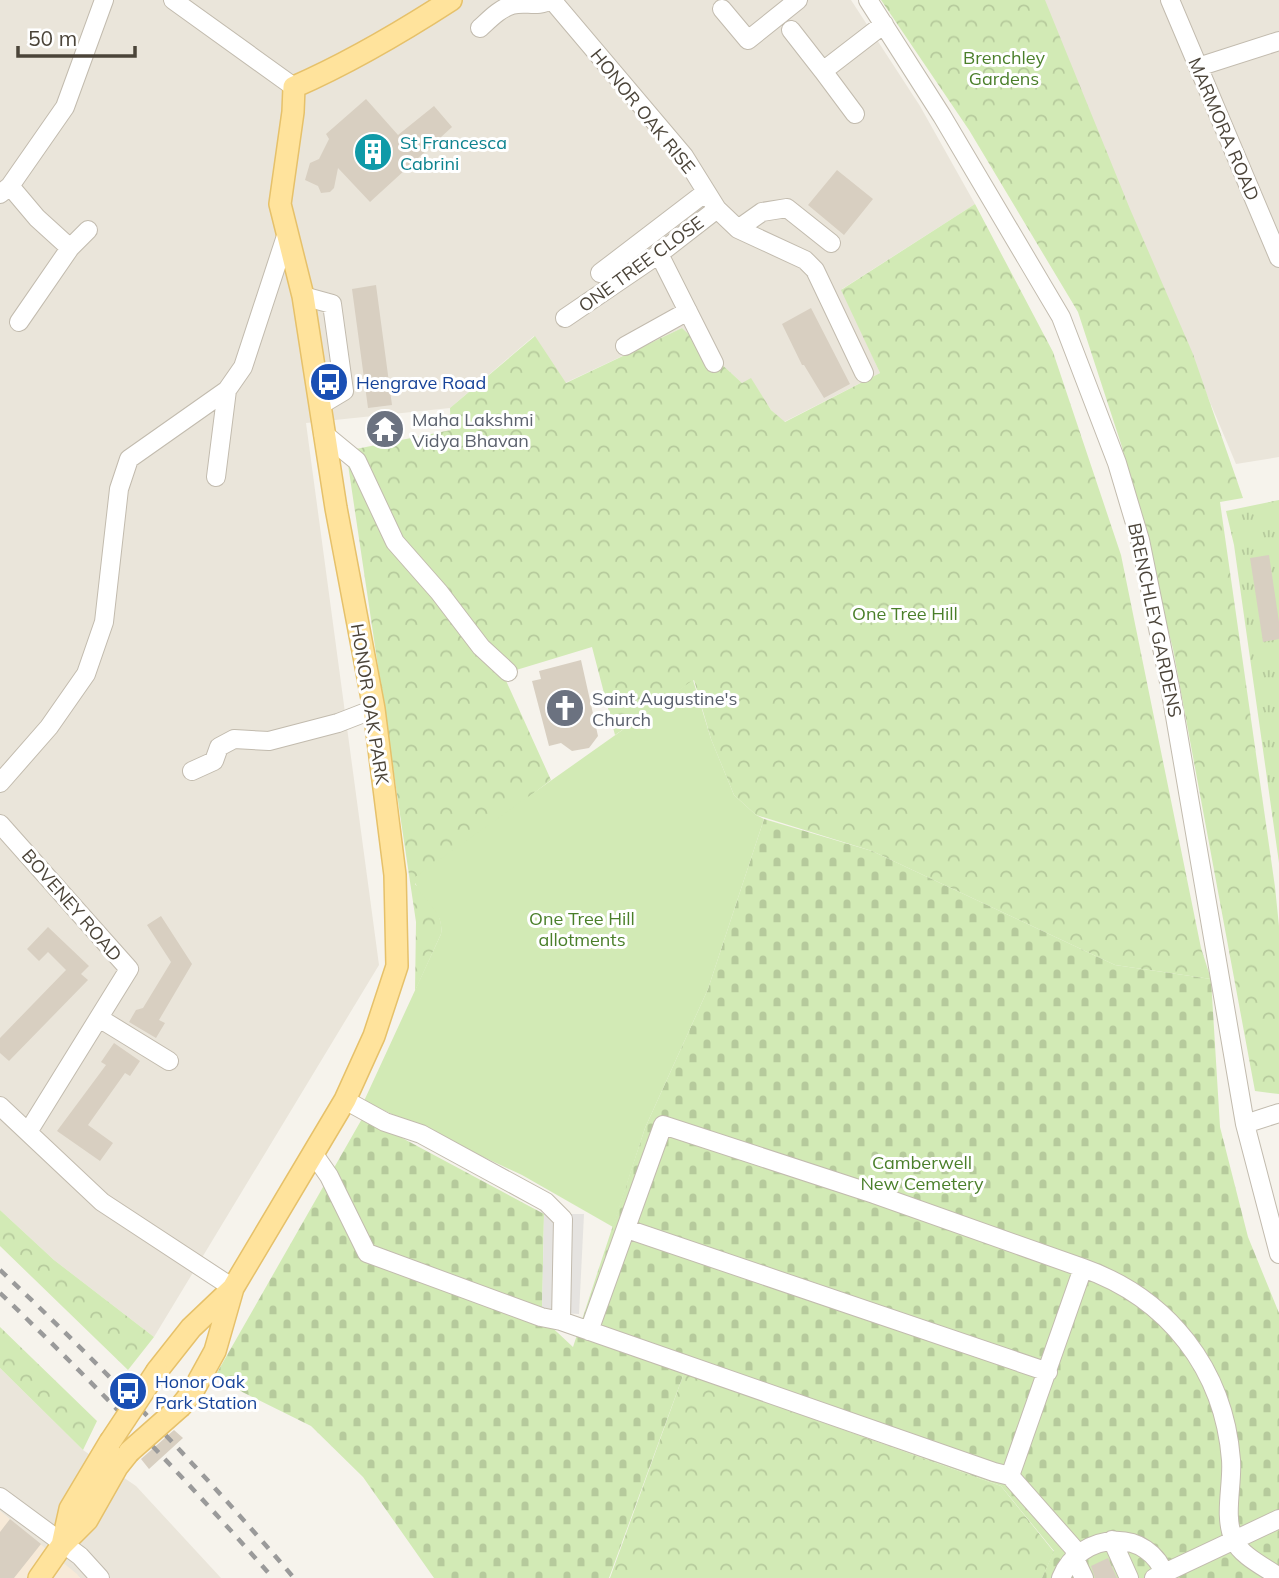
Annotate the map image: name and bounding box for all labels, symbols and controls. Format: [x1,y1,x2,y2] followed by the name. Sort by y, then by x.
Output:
[18,14,135,58] scale bar
[28,25,77,51] text: 50 m
[586,44,700,178] street label: HONOR OAK RISE
[963,46,1045,90] park label: Brenchley Gardens
[1183,54,1265,204] street label: MARMORA ROAD
[352,131,394,173] building icon: St Francesca Cabrini
[400,131,507,175] place label: St Francesca Cabrini
[574,211,708,317] street label: ONE TREE CLOSE
[308,361,350,403] bus stop icon: Hengrave Road
[356,371,486,394] place label: Hengrave Road
[364,408,406,450] temple icon: Maha Lakshmi Vidya Bhavan
[412,408,534,452] place label: Maha Lakshmi Vidya Bhavan
[1123,521,1187,719] street label: BRENCHLEY GARDENS
[852,602,958,625] park label: One Tree Hill
[346,622,394,787] street label: HONOR OAK PARK
[544,687,586,729] church icon: Saint Augustine's Church
[592,687,737,731] place label: Saint Augustine's Church
[17,844,127,966] street label: BOVENEY ROAD
[529,907,635,951] park label: One Tree Hill allotments
[860,1151,984,1195] park label: Camberwell New Cemetery
[107,1370,149,1412] bus stop icon: Honor Oak Park Station
[155,1370,257,1414] place label: Honor Oak Park Station

